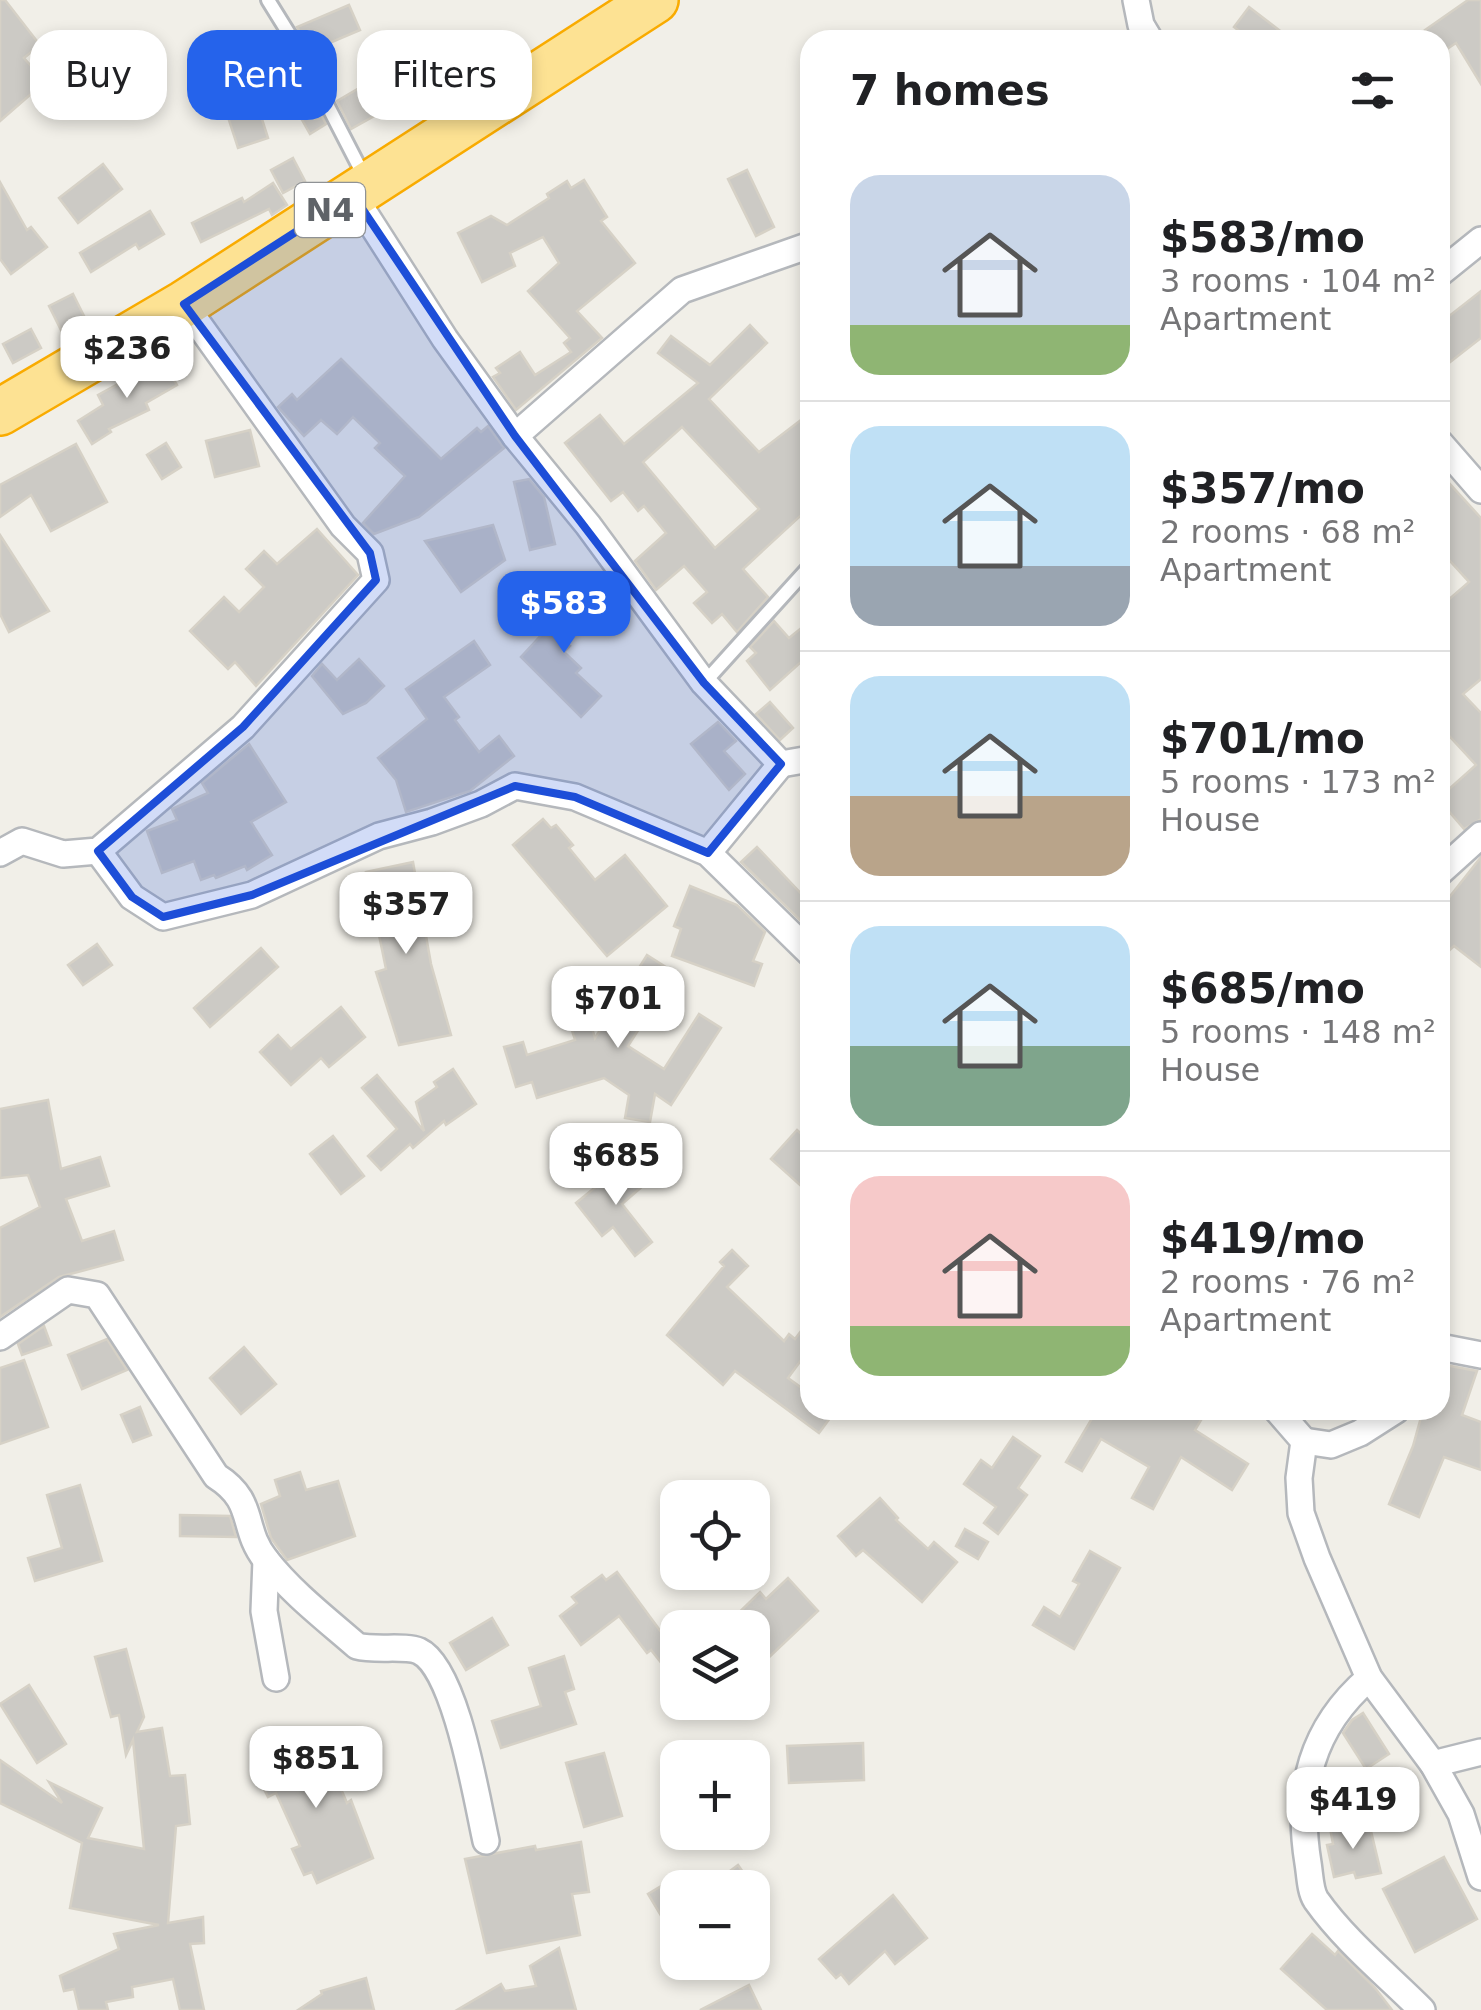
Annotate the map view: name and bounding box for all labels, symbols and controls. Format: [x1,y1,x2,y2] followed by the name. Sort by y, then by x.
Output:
[30,30,167,120] chip: Buy
[187,30,337,120] chip: Rent
[357,30,532,120] chip: Filters
[1345,63,1400,118] icon: filters
[850,66,1050,115] text: 7 homes
[295,183,365,237] road number: N4
[1160,213,1365,262] text: $583/mo
[930,215,1050,335] icon: home
[1160,262,1436,300] text: 3 rooms · 104 m²
[1160,300,1331,338] text: Apartment
[68,316,186,401] pin: $236
[82,329,172,367] text: $236
[1160,464,1365,513] text: $357/mo
[930,466,1050,586] icon: home
[1160,513,1415,551] text: 2 rooms · 68 m²
[1160,551,1331,589] text: Apartment
[505,571,623,656] pin: $583
[519,584,609,622] text: $583
[1160,714,1365,763] text: $701/mo
[930,716,1050,836] icon: home
[1160,763,1436,801] text: 5 rooms · 173 m²
[1160,801,1260,839] text: House
[347,872,465,957] pin: $357
[361,885,451,923] text: $357
[1160,964,1365,1013] text: $685/mo
[559,966,677,1051] pin: $701
[930,966,1050,1086] icon: home
[573,979,663,1017] text: $701
[1160,1013,1436,1051] text: 5 rooms · 148 m²
[1160,1051,1260,1089] text: House
[557,1123,675,1208] pin: $685
[571,1136,661,1174] text: $685
[1160,1214,1365,1263] text: $419/mo
[930,1216,1050,1336] icon: home
[1160,1263,1415,1301] text: 2 rooms · 76 m²
[1160,1301,1331,1339] text: Apartment
[660,1480,770,1980] map controls
[660,1480,770,1590] button: locate
[660,1610,770,1720] button: layers
[257,1726,375,1811] pin: $851
[271,1739,361,1777] text: $851
[660,1740,770,1850] button: +
[1294,1767,1412,1852] pin: $419
[1308,1780,1398,1818] text: $419
[660,1870,770,1980] button: −

